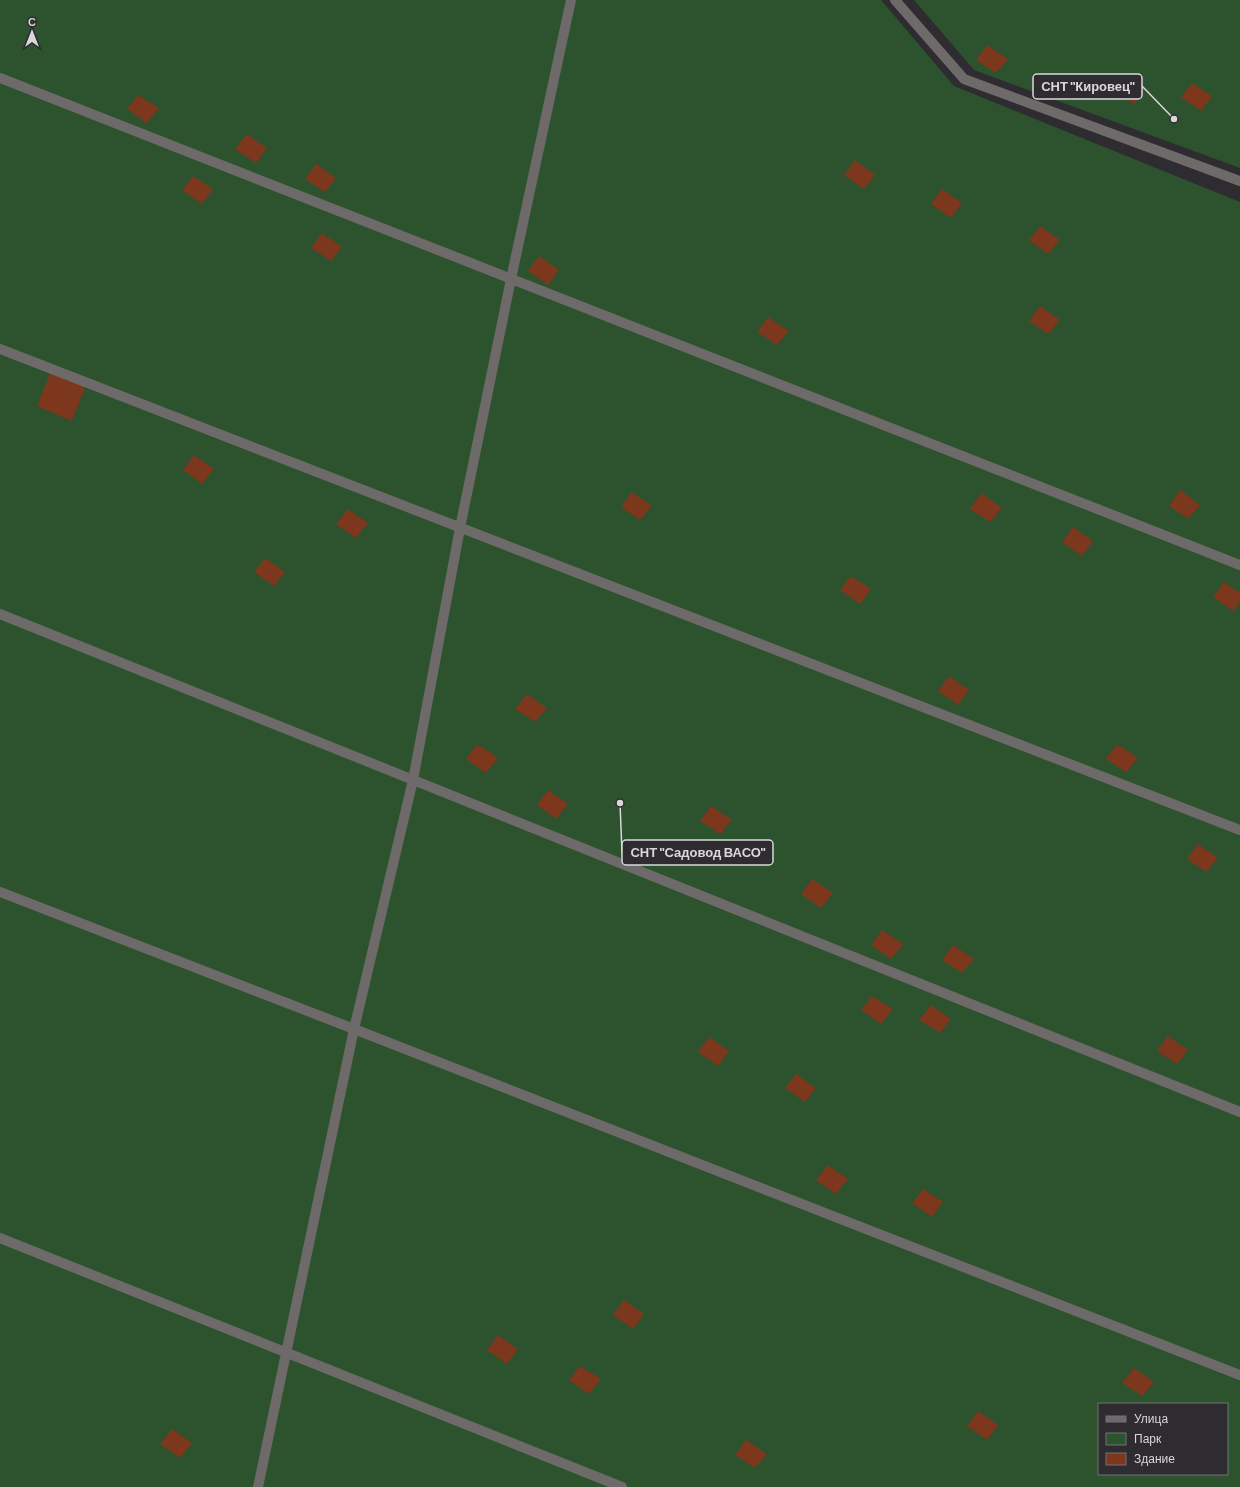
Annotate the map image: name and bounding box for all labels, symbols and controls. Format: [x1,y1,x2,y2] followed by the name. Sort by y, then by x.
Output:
[12,12,52,52] north arrow
[28,15,36,28] text: С
[1033,74,1142,99] callout: СНТ "Кировец"
[1041,78,1135,94] text: СНТ "Кировец"
[622,840,773,865] callout: СНТ "Садовод ВАСО"
[630,844,766,860] text: СНТ "Садовод ВАСО"
[1098,1403,1228,1475] legend
[1134,1411,1168,1426] text: Улица
[1134,1431,1162,1446] text: Парк
[1134,1451,1175,1466] text: Здание

